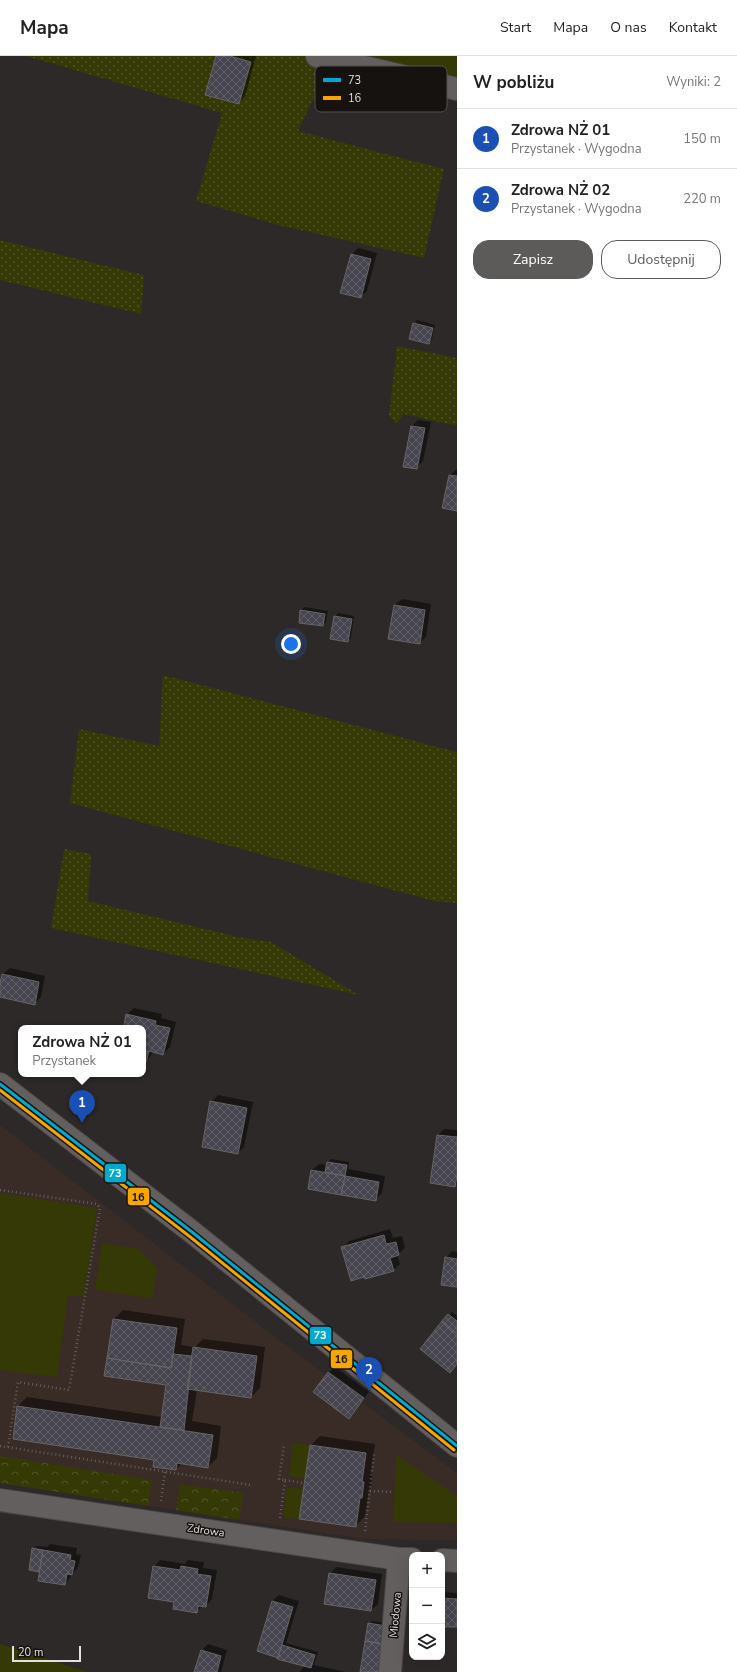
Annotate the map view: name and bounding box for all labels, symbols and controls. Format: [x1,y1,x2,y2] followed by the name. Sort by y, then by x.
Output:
[20,15,69,41] text: Mapa
[500,18,531,37] text: Start
[553,18,588,37] text: Mapa
[610,18,647,37] text: O nas
[669,18,717,37] text: Kontakt
[315,66,447,112] legend
[473,71,554,94] text: W pobliżu
[348,73,361,88] text: 73
[666,73,721,91] text: Wyniki: 2
[348,91,362,106] text: 16
[511,120,610,140] text: Zdrowa NŻ 01
[482,130,490,148] text: 1
[683,130,721,148] text: 150 m
[511,140,642,158] text: Przystanek · Wygodna
[511,180,610,200] text: Zdrowa NŻ 02
[482,190,490,208] text: 2
[683,190,721,208] text: 220 m
[511,200,642,218] text: Przystanek · Wygodna
[473,240,593,279] button: Zapisz
[601,240,721,279] button: Udostępnij
[281,634,301,654] your location
[18,1025,146,1077] popup
[32,1032,132,1052] text: Zdrowa NŻ 01
[32,1052,96,1070] text: Przystanek
[69,1090,95,1123] pin: 1
[104,1163,127,1183] line badge: 73
[108,1166,122,1181] text: 73
[127,1187,150,1206] line badge: 16
[131,1190,145,1205] text: 16
[309,1326,332,1345] line badge: 73
[313,1328,327,1343] text: 73
[330,1349,353,1369] line badge: 16
[334,1352,348,1367] text: 16
[356,1357,382,1390] pin: 2
[186,1520,226,1541] street label: Zdrowa
[409,1552,445,1660] map controls
[409,1552,445,1588] button: +
[409,1588,445,1624] button: −
[386,1592,405,1638] street label: Miodowa
[409,1624,445,1660] button: layers
[12,1644,81,1663] scale bar
[18,1645,43,1660] text: 20 m

